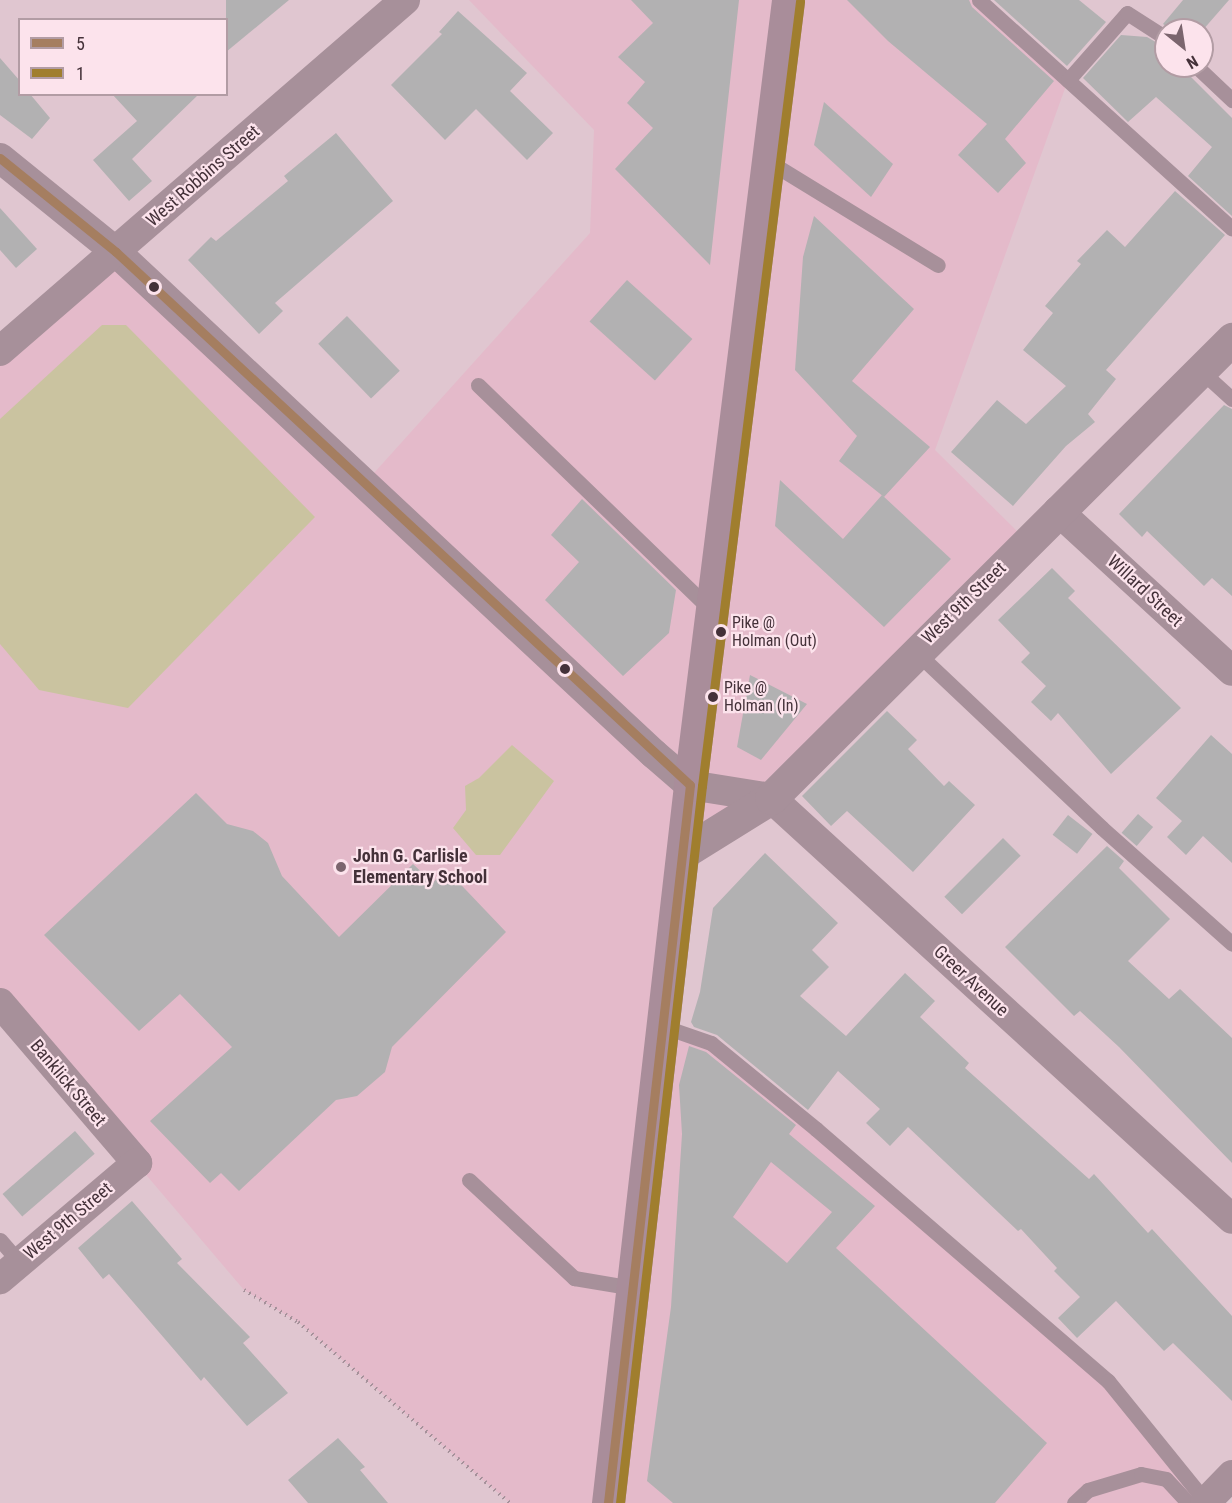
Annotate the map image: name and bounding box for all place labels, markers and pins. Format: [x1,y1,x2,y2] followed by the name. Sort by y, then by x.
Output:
[148,281,160,293] unlabelled marker
[732,613,817,651] place label: Pike @ Holman (Out)
[715,626,727,638] marker: Pike @ Holman (Out)
[559,663,571,675] unlabelled marker
[724,678,799,716] place label: Pike @ Holman (In)
[707,691,719,703] marker: Pike @ Holman (In)
[353,846,487,888] place label: John G. Carlisle Elementary School
[334,860,348,874] marker: John G. Carlisle Elementary School

